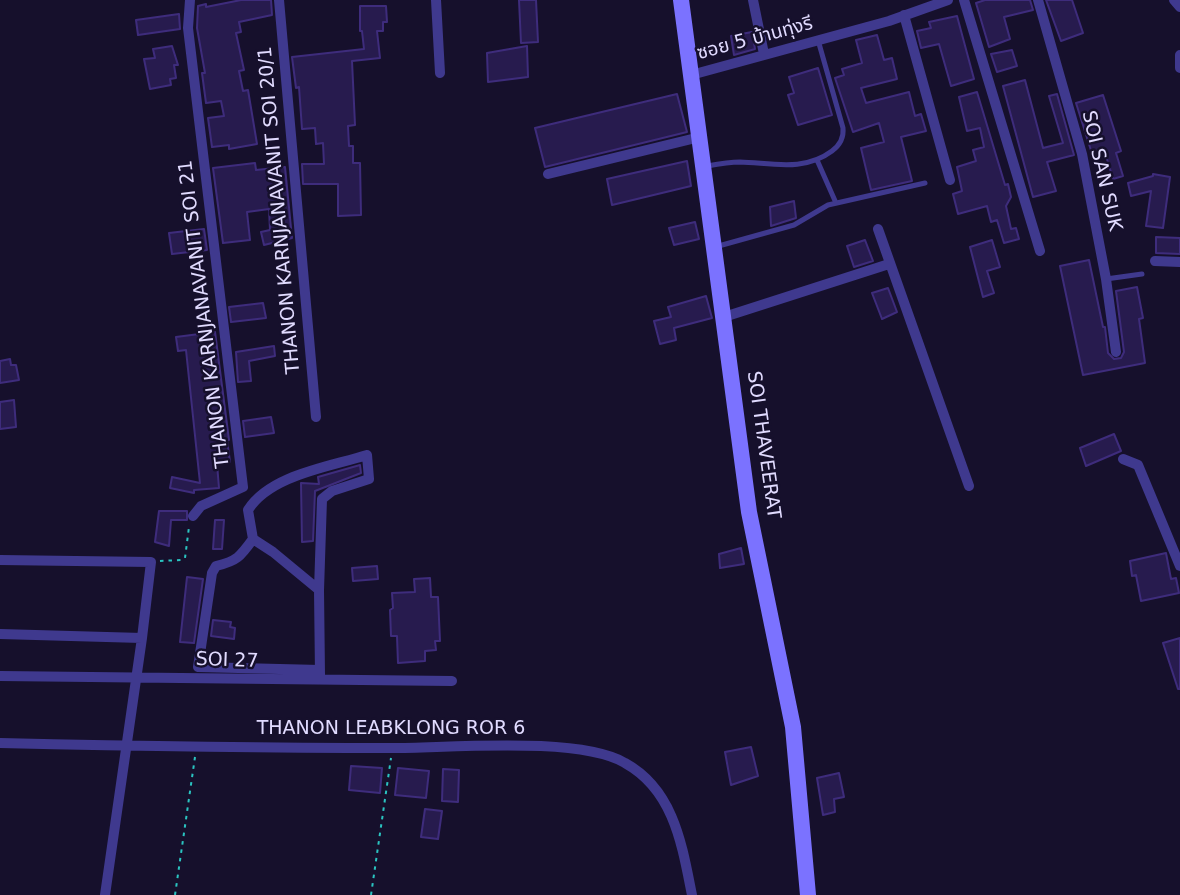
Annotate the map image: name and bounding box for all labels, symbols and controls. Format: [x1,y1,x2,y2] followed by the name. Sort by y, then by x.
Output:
[695,13,815,65] street label: ซอย 5 บ้านทุ่งรี
[254,45,306,375] street label: THANON KARNJANAVANIT SOI 20/1
[1076,109,1126,233] street label: SOI SAN SUK
[175,159,235,469] street label: THANON KARNJANAVANIT SOI 21
[741,370,785,520] street label: SOI THAVEERAT
[195,649,259,673] street label: SOI 27
[257,718,525,740] street label: THANON LEABKLONG ROR 6

